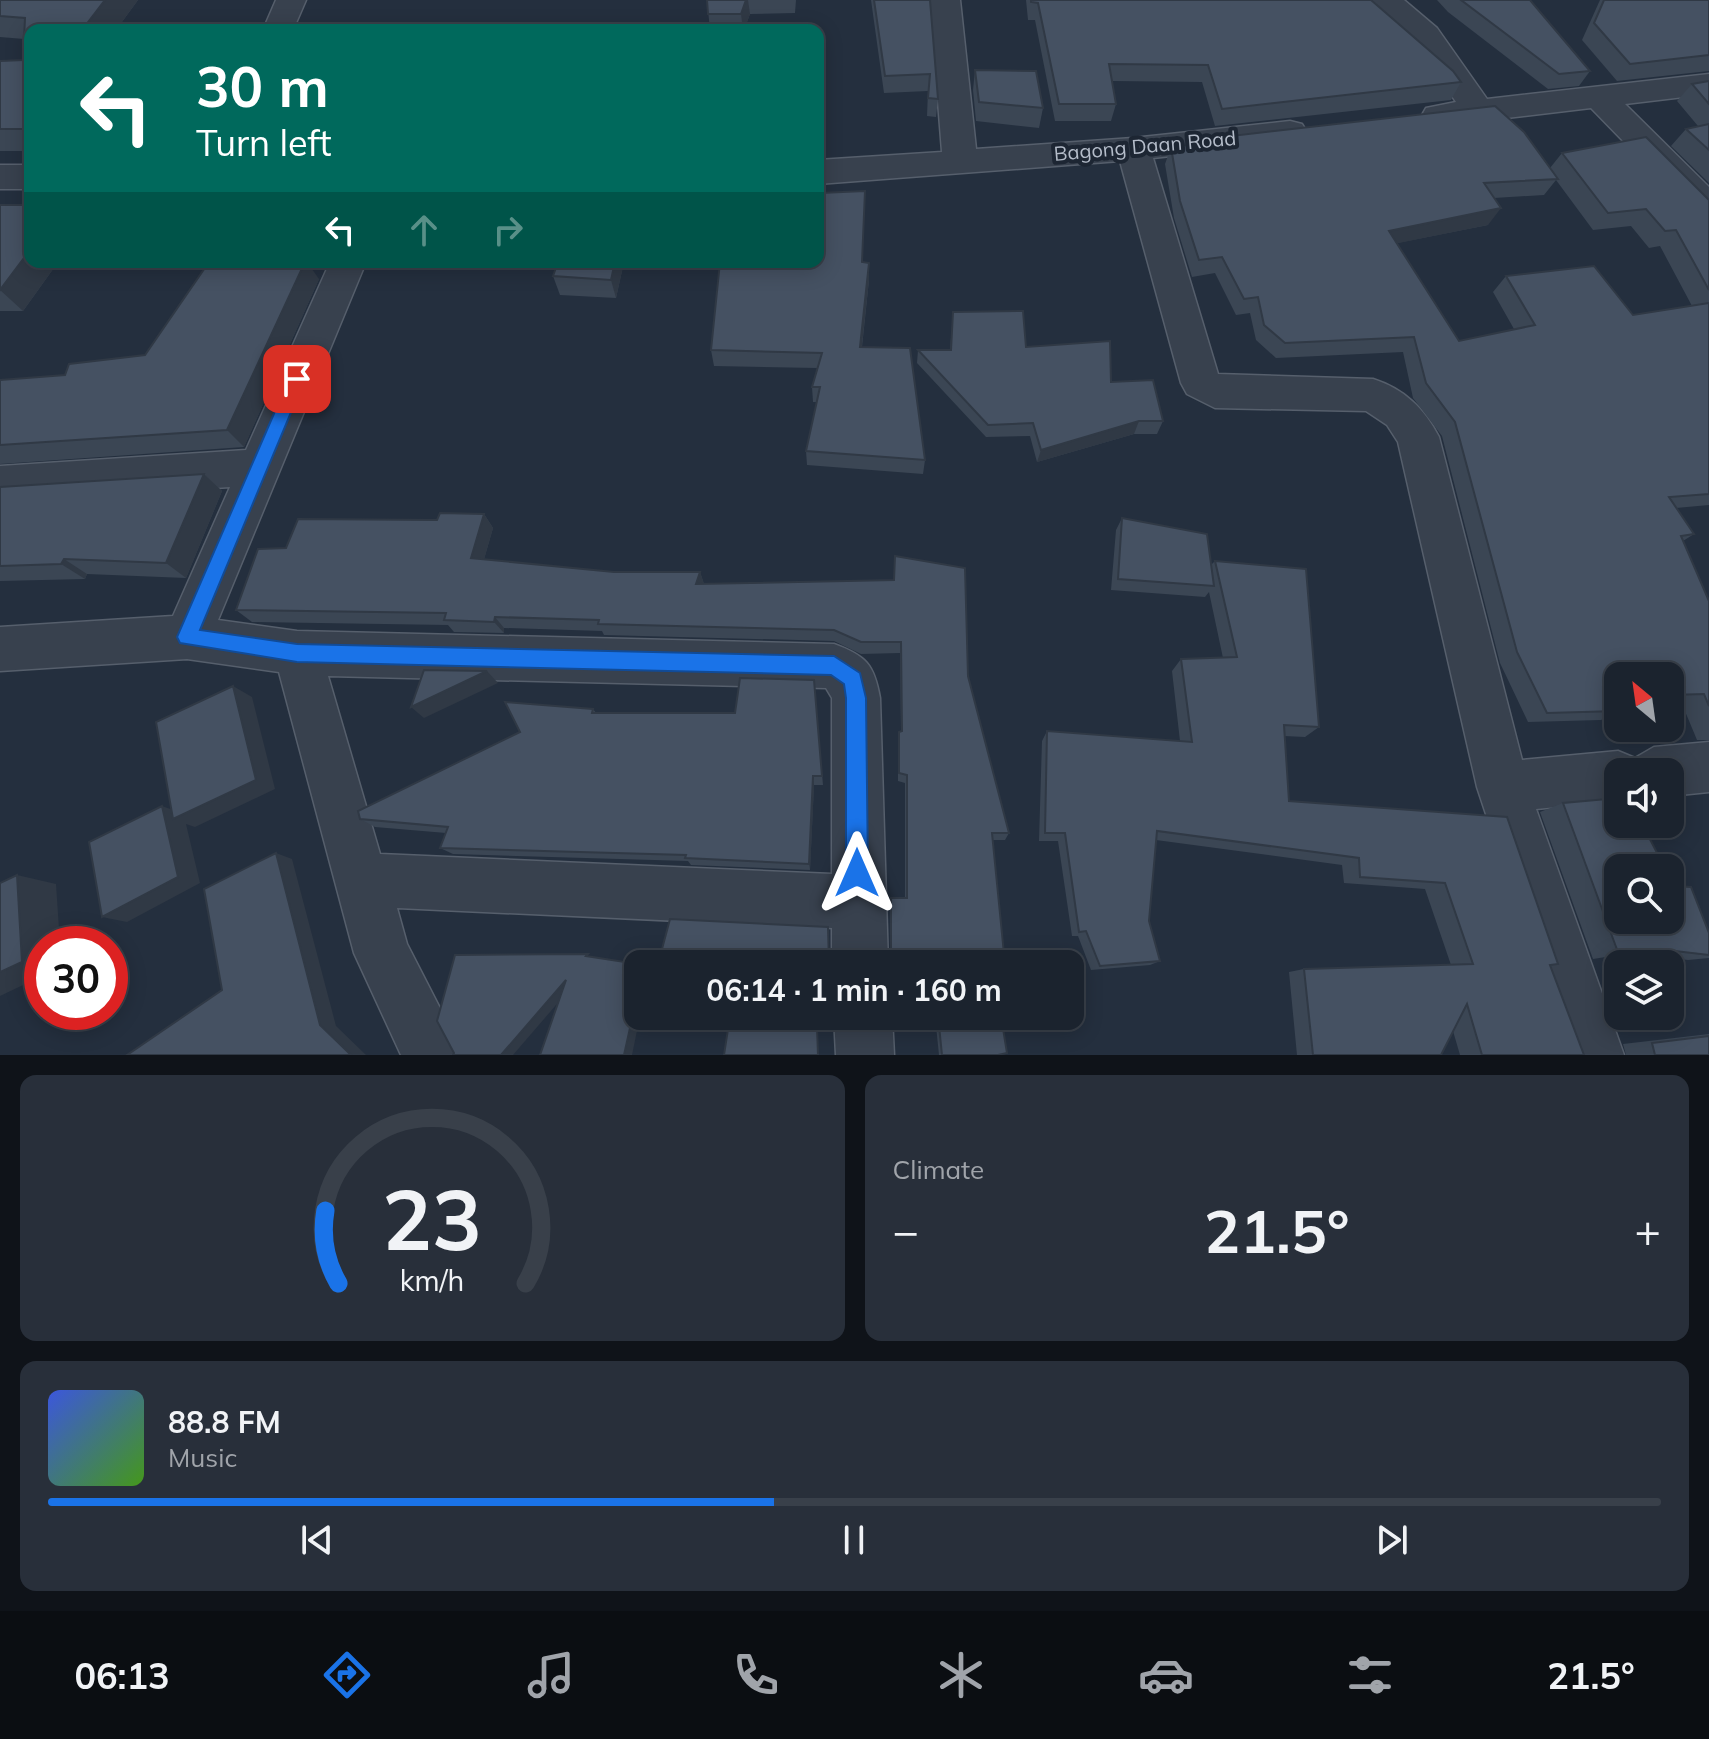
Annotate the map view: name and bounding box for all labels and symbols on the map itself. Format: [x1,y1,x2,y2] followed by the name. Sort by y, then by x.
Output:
[1053,125,1237,166] street label: Bagong Daan Road
[263,345,331,413] pin
[1604,662,1684,742] north arrow
[815,831,899,915] position arrow
[24,926,128,1030] speed limit sign: 30

